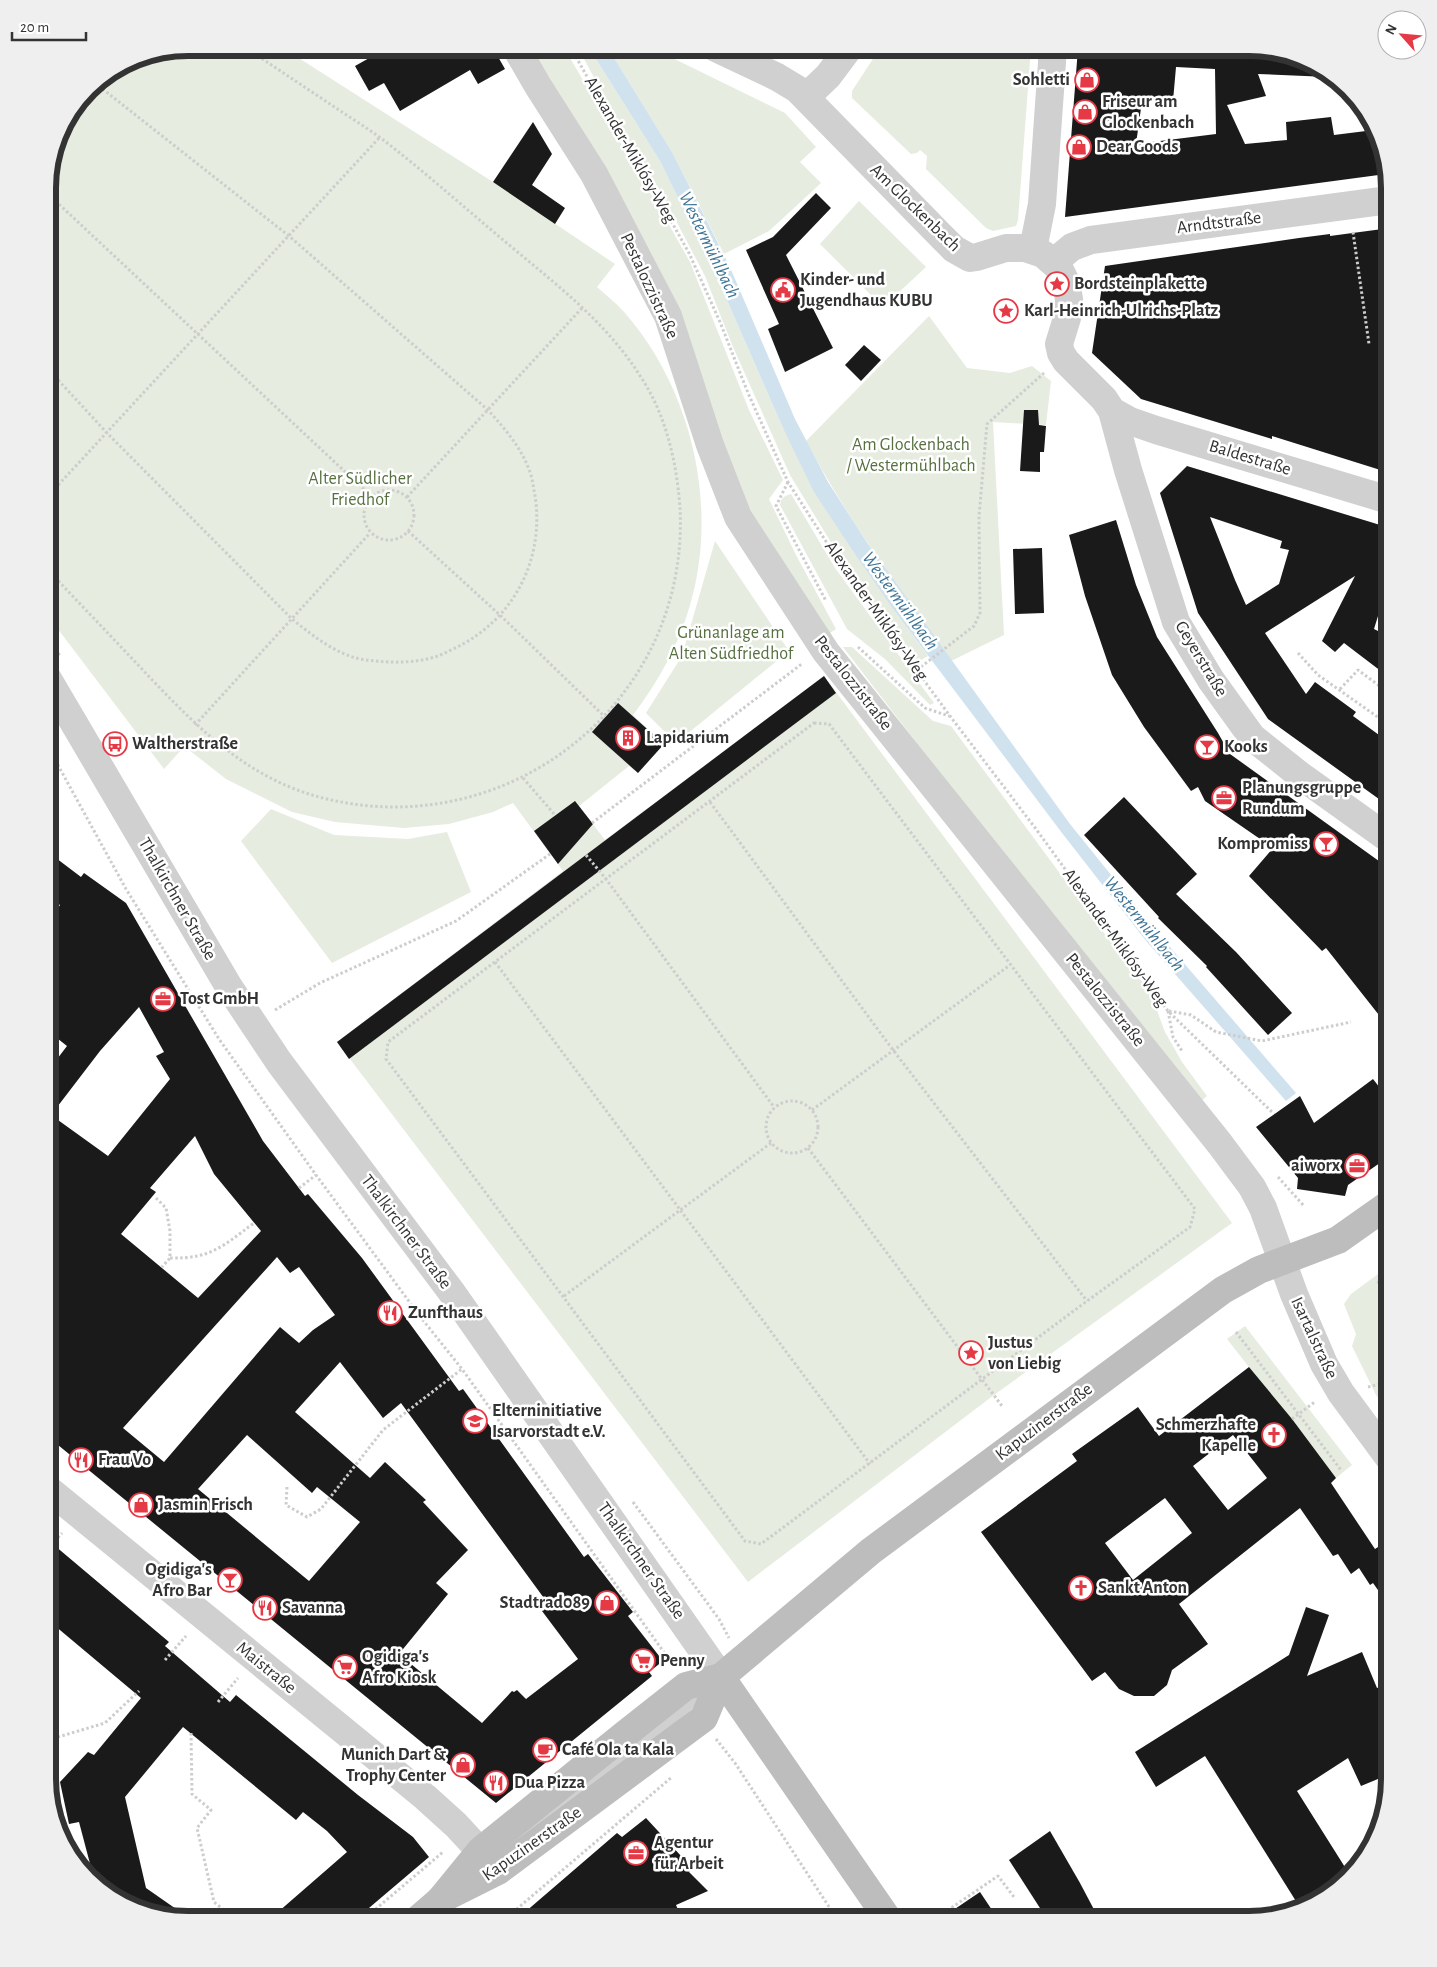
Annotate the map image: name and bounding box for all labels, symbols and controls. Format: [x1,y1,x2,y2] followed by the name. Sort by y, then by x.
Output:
[12,10,86,42] scale bar
[1377,10,1427,60] north arrow
[20,20,49,35] text: 20 m
[1383,22,1400,37] text: N
[1074,67,1100,93] shop icon: Sohletti
[1013,71,1070,89] place label: Sohletti
[581,74,679,227] street label: Alexander-Miklósy-Weg
[1102,93,1194,132] place label: Friseur am Glockenbach
[1072,99,1098,125] shop icon: Friseur am Glockenbach
[1066,134,1092,160] shop icon: Dear Goods
[1096,138,1178,156] place label: Dear Goods
[866,161,964,255] street label: Am Glockenbach
[675,189,743,301] water label: Westermühlbach
[1176,209,1262,237] street label: Arndtstraße
[617,230,681,342] street label: Pestalozzistraße
[800,271,933,310] place label: Kinder- und Jugendhaus KUBU
[1044,271,1070,297] place icon: Bordsteinplakette
[1074,275,1205,293] place label: Bordsteinplakette
[770,277,796,303] public building icon: Kinder- und Jugendhaus KUBU
[993,298,1019,324] place icon: Karl-Heinrich-Ulrichs-Platz
[1024,302,1219,320] place label: Karl-Heinrich-Ulrichs-Platz
[846,436,976,475] park label: Am Glockenbach / Westermühlbach
[1207,437,1293,479] street label: Baldestraße
[308,470,412,509] park label: Alter Südlicher Friedhof
[821,538,931,684] street label: Alexander-Miklósy-Weg
[858,549,942,653] water label: Westermühlbach
[1171,618,1231,700] street label: Geyerstraße
[669,624,795,663] park label: Grünanlage am Alten Südfriedhof
[811,632,895,734] street label: Pestalozzistraße
[615,725,641,751] building icon: Lapidarium
[646,729,729,747] place label: Lapidarium
[102,731,128,757] bus stop icon: Waltherstraße
[1194,734,1220,760] bar icon: Kooks
[132,735,238,753] place label: Waltherstraße
[1224,738,1268,756] place label: Kooks
[1242,779,1361,818] place label: Planungsgruppe Rundum
[1211,785,1237,811] office icon: Planungsgruppe Rundum
[1313,831,1339,857] bar icon: Kompromiss
[135,835,219,963] street label: Thalkirchner Straße
[1217,835,1308,853] place label: Kompromiss
[1059,866,1171,1011] street label: Alexander-Miklósy-Weg
[1100,873,1188,975] water label: Westermühlbach
[1062,950,1148,1050] street label: Pestalozzistraße
[150,986,176,1012] office icon: Tost GmbH
[180,990,259,1008] place label: Tost GmbH
[1344,1153,1370,1179] office icon: aiworx
[1291,1157,1341,1175] place label: aiworx
[357,1171,455,1293] street label: Thalkirchner Straße
[1287,1294,1341,1382] street label: Isartalstraße
[377,1300,403,1326] restaurant icon: Zunfthaus
[408,1304,483,1322] place label: Zunfthaus
[988,1334,1062,1373] place label: Justus von Liebig
[958,1340,984,1366] place icon: Justus von Liebig
[992,1380,1096,1464] street label: Kapuzinerstraße
[492,1402,606,1441] place label: Elterninitiative Isarvorstadt e.V.
[462,1408,488,1434] school or university icon: Elterninitiative Isarvorstadt e.V.
[1156,1416,1256,1455] place label: Schmerzhafte Kapelle
[1261,1422,1287,1448] church icon: Schmerzhafte Kapelle
[68,1447,94,1473] restaurant icon: Frau Vo
[98,1451,151,1469] place label: Frau Vo
[128,1492,154,1518] shop icon: Jasmin Frisch
[158,1496,253,1514] place label: Jasmin Frisch
[594,1499,688,1623] street label: Thalkirchner Straße
[145,1561,213,1600] place label: Ogidiga's Afro Bar
[217,1567,243,1593] bar icon: Ogidiga's Afro Bar
[1068,1575,1094,1601] church icon: Sankt Anton
[1098,1579,1187,1597] place label: Sankt Anton
[594,1590,620,1616] shop icon: Stadtrad089
[500,1594,590,1612] place label: Stadtrad089
[252,1595,278,1621] restaurant icon: Savanna
[282,1599,343,1617] place label: Savanna
[233,1639,299,1697] street label: Maistraße
[362,1648,437,1687] place label: Ogidiga's Afro Kiosk
[630,1648,656,1674] supermarket icon: Penny
[660,1652,706,1670] place label: Penny
[332,1654,358,1680] supermarket icon: Ogidiga's Afro Kiosk
[532,1737,558,1763] cafe icon: Café Ola ta Kala
[562,1741,675,1759] place label: Café Ola ta Kala
[341,1746,447,1785] place label: Munich Dart & Trophy Center
[450,1752,476,1778] shop icon: Munich Dart & Trophy Center
[483,1770,509,1796] restaurant icon: Dua Pizza
[514,1774,585,1792] place label: Dua Pizza
[479,1803,585,1885] street label: Kapuzinerstraße
[654,1834,724,1873] place label: Agentur für Arbeit
[623,1840,649,1866] office icon: Agentur für Arbeit

